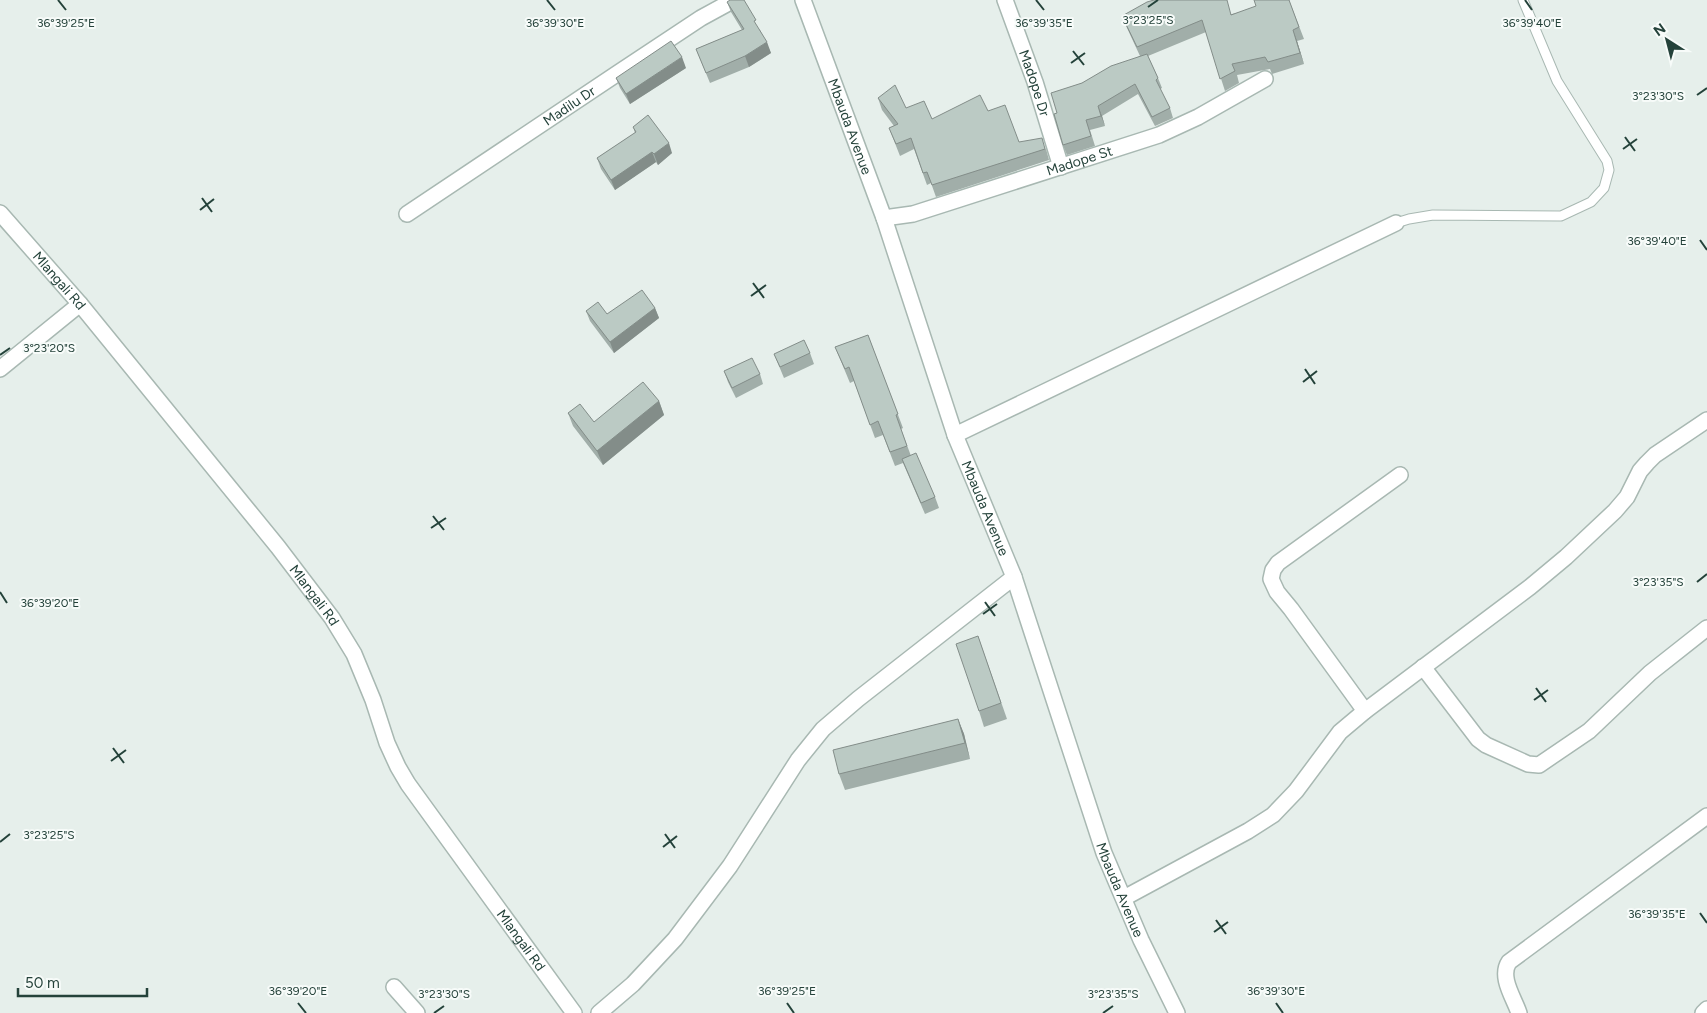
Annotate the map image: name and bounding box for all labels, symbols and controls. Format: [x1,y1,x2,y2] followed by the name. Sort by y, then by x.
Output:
[1122,13,1174,27] text: 3°23'25"S
[1642,15,1692,65] north arrow
[37,16,95,30] text: 36°39'25"E
[526,16,584,30] text: 36°39'30"E
[1015,16,1073,30] text: 36°39'35"E
[1502,16,1562,30] text: 36°39'40"E
[1650,20,1669,40] text: N
[1015,47,1054,118] street label: Madope Dr
[824,76,876,177] street label: Mbauda Avenue
[540,82,599,129] street label: Madilu Dr
[1632,89,1684,103] text: 3°23'30"S
[1044,142,1115,179] street label: Madope St
[1627,234,1687,248] text: 36°39'40"E
[29,248,90,313] street label: Mlangali Rd
[23,341,75,355] text: 3°23'20"S
[958,458,1013,558] street label: Mbauda Avenue
[286,561,343,629] street label: Mlangali Rd
[1632,575,1684,589] text: 3°23'35"S
[21,596,79,610] text: 36°39'20"E
[23,828,75,842] text: 3°23'25"S
[1093,840,1147,940] street label: Mbauda Avenue
[493,906,549,974] street label: Mlangali Rd
[1628,907,1686,921] text: 36°39'35"E
[18,966,146,998] scale bar
[25,974,60,992] text: 50 m
[269,984,327,998] text: 36°39'20"E
[758,984,816,998] text: 36°39'25"E
[1247,984,1305,998] text: 36°39'30"E
[418,987,470,1001] text: 3°23'30"S
[1087,987,1139,1001] text: 3°23'35"S

